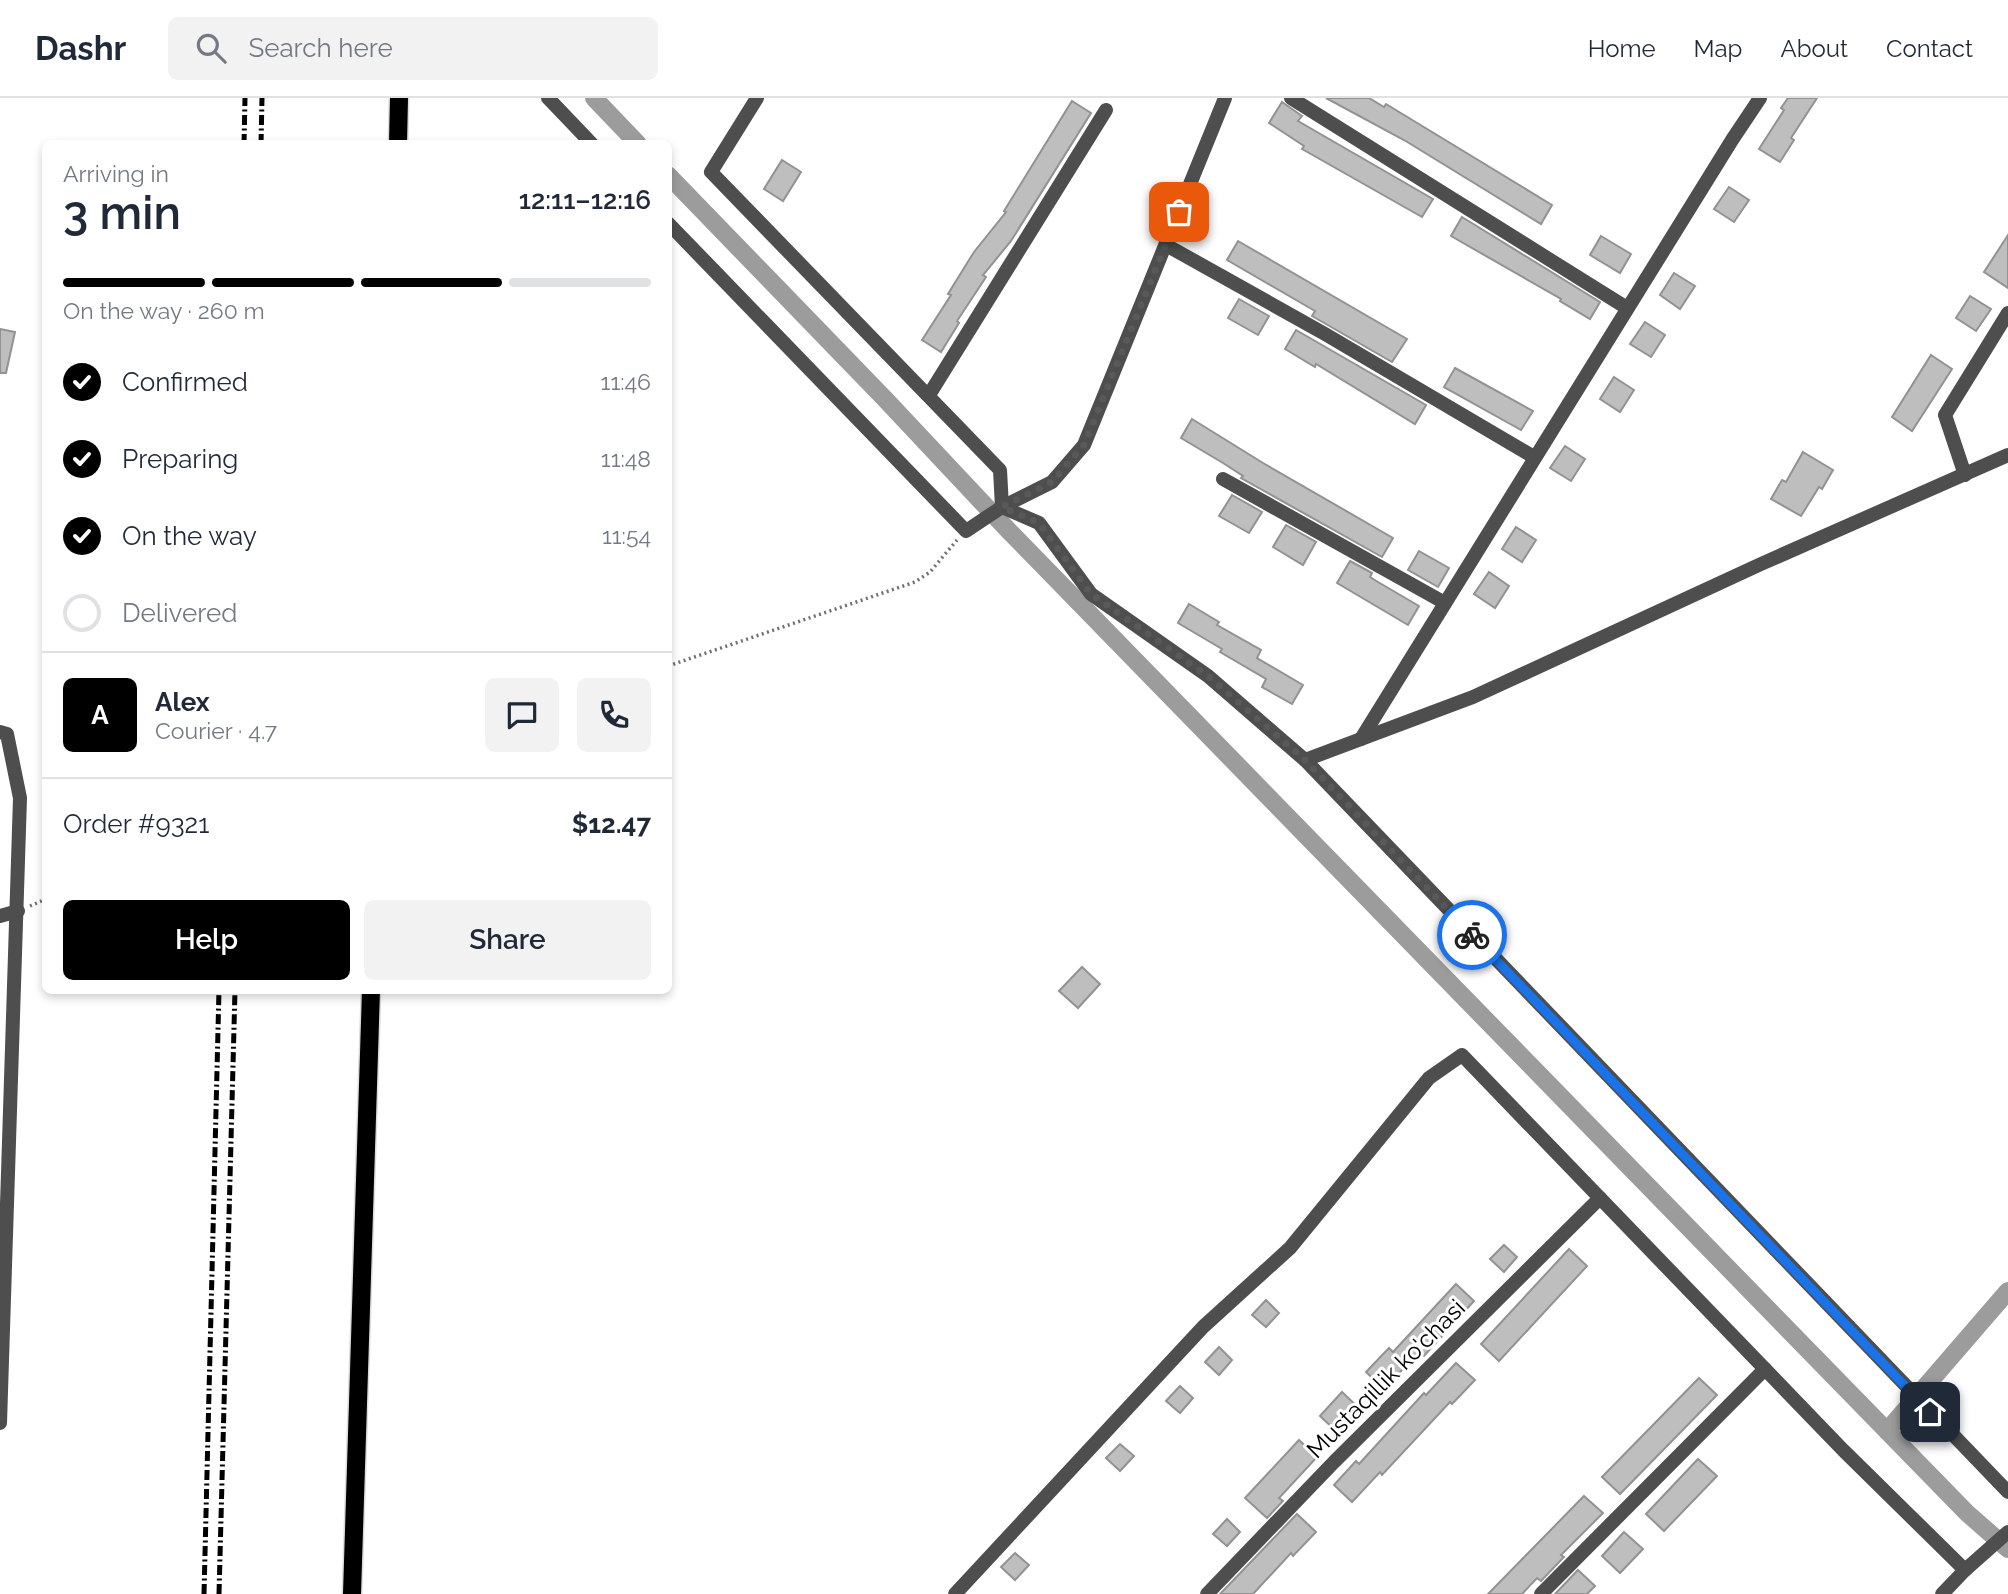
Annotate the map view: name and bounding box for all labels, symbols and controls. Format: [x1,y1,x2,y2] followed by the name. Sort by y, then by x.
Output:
[168,17,658,80] search box
[35,29,126,68] text: Dashr
[192,29,230,67] icon: search
[248,33,393,63] text: Search here
[1588,34,1656,63] text: Home
[1694,34,1742,63] text: Map
[1780,34,1848,63] text: About
[1886,34,1973,63] text: Contact
[63,160,169,187] text: Arriving in
[1149,182,1209,242] pin
[519,185,651,215] text: 12:11–12:16
[63,186,181,240] text: 3 min
[1160,193,1198,231] icon: bag
[63,297,265,324] text: On the way · 260 m
[63,363,101,401] icon: check
[122,367,248,397] text: Confirmed
[601,368,651,395] text: 11:46
[63,440,101,478] icon: check
[122,444,238,474] text: Preparing
[601,445,651,472] text: 11:48
[63,517,101,555] icon: check
[122,521,257,551] text: On the way
[602,522,651,549] text: 11:54
[122,598,237,628] text: Delivered
[485,678,559,752] button: chat
[577,678,651,752] button: phone
[155,687,210,717] text: Alex
[91,700,109,730] text: A
[155,717,277,744] text: Courier · 4.7
[63,809,209,839] text: Order #9321
[572,809,651,839] text: $12.47
[63,900,350,980] button: Help
[364,900,651,980] button: Share
[1437,900,1507,970] courier
[1453,916,1491,954] icon: bike
[1300,1293,1471,1464] street label: Mustaqillik ko'chasi
[1900,1382,1960,1442] pin
[1911,1393,1949,1431] icon: home

